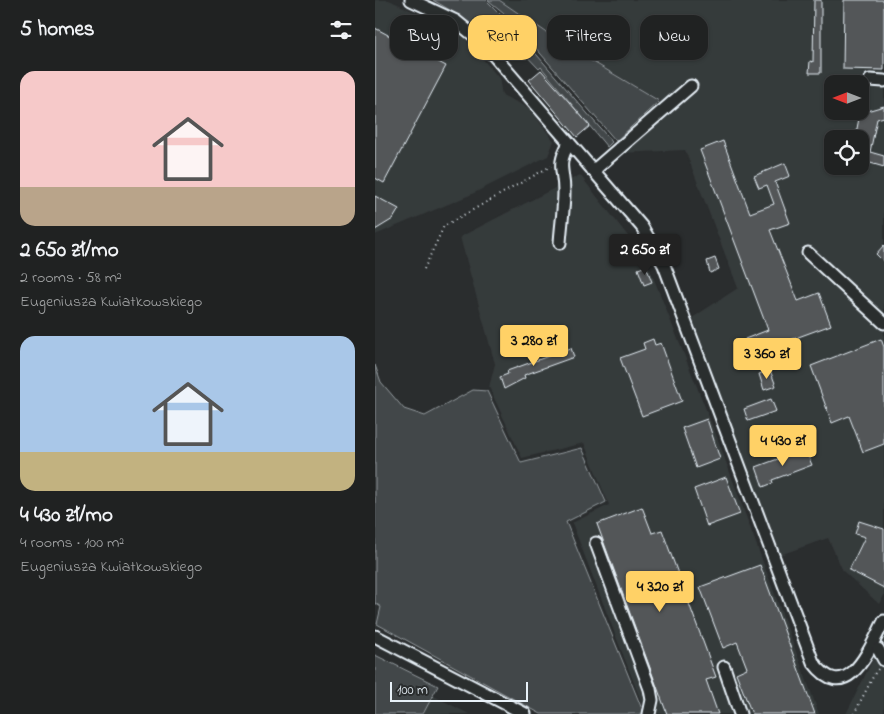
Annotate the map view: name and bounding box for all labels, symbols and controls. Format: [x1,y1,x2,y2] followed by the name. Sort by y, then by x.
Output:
[20,15,95,45] text: 5 homes
[390,15,458,60] chip: Buy
[468,15,537,60] chip: Rent
[547,15,630,60] chip: Filters
[640,15,708,60] chip: New
[327,16,355,44] icon: filters
[824,75,869,120] north arrow
[824,75,869,175] map controls
[143,104,233,194] icon: home
[824,130,869,175] button: locate
[593,234,697,276] pin: 2 650 zł
[20,236,119,266] text: 2 650 zł/mo
[620,238,670,262] text: 2 650 zł
[20,266,122,290] text: 2 rooms · 58 m²
[20,290,202,314] text: Eugeniusza Kwiatkowskiego
[482,324,586,367] pin: 3 280 zł
[511,329,557,353] text: 3 280 zł
[715,338,819,380] pin: 3 360 zł
[744,342,790,366] text: 3 360 zł
[143,369,233,459] icon: home
[731,424,835,467] pin: 4 430 zł
[760,429,806,453] text: 4 430 zł
[20,501,113,531] text: 4 430 zł/mo
[20,531,124,555] text: 4 rooms · 100 m²
[20,555,202,579] text: Eugeniusza Kwiatkowskiego
[608,570,712,613] pin: 4 320 zł
[637,575,683,599] text: 4 320 zł
[390,679,527,702] scale bar
[397,680,428,701] text: 100 m

